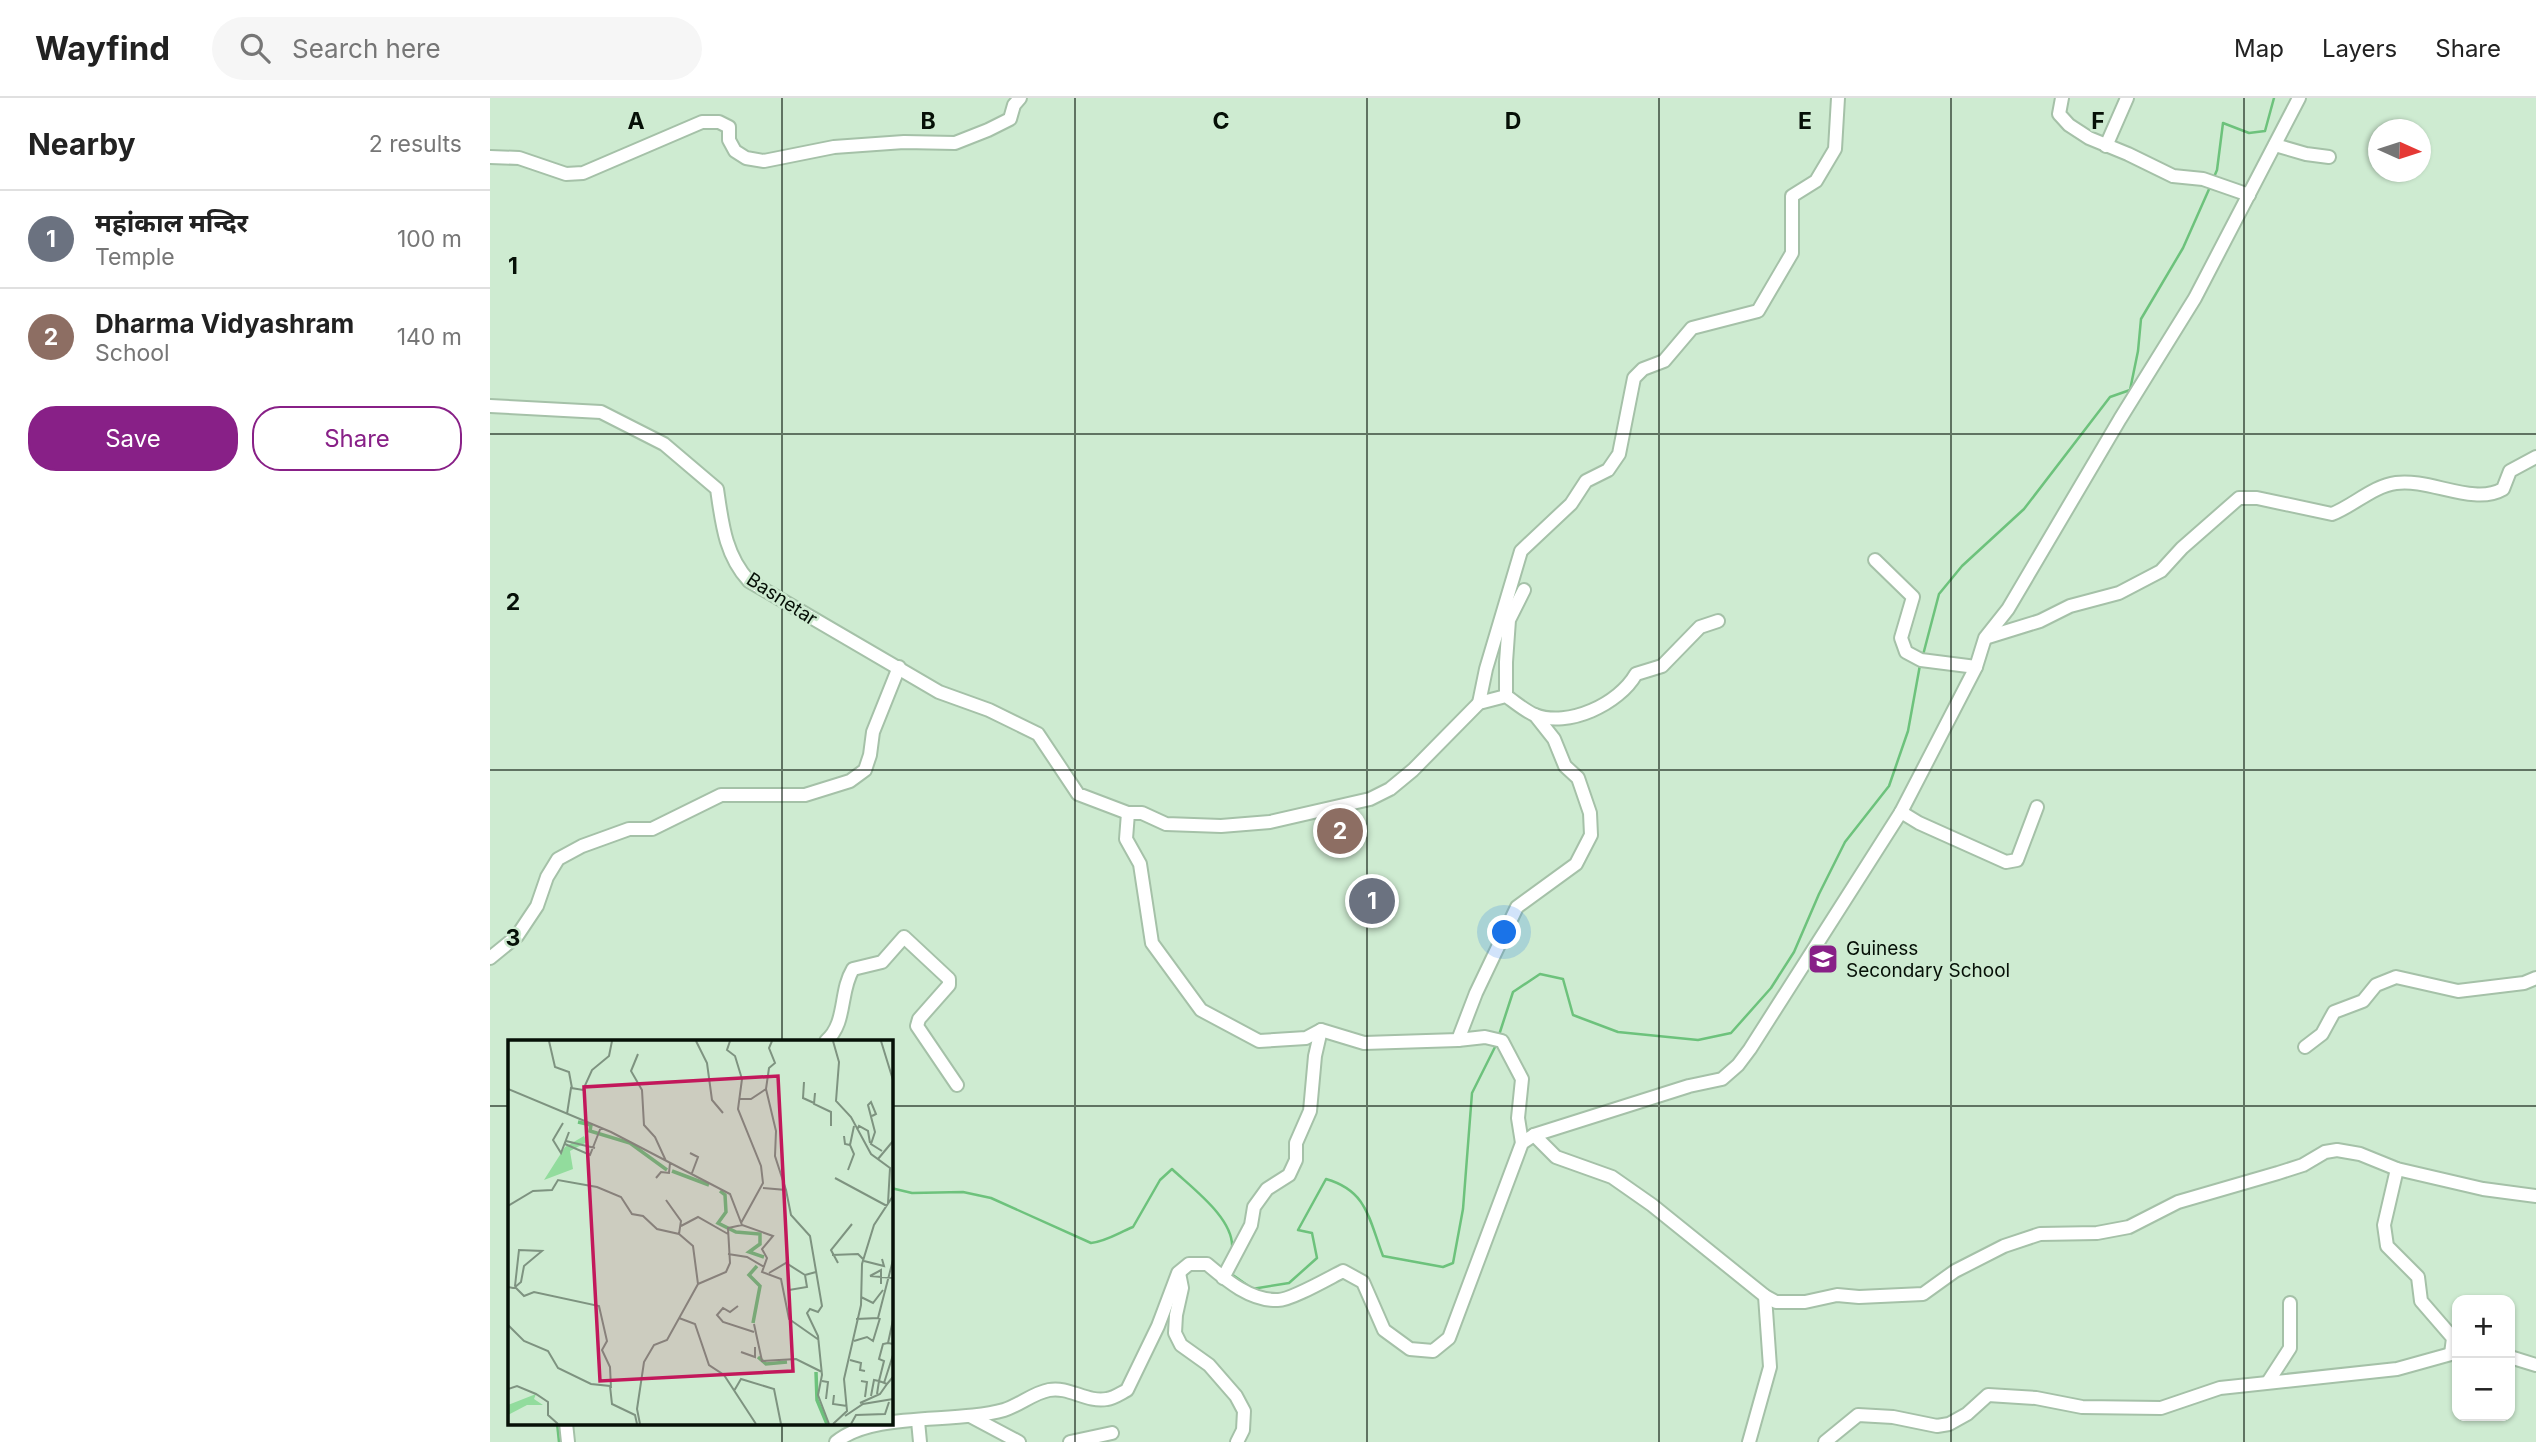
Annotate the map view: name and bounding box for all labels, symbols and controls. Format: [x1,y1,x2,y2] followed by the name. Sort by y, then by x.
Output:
[212,17,702,80] search box
[35,28,170,68] text: Wayfind
[236,29,274,67] icon: search
[292,33,441,64] text: Search here
[2234,34,2284,63] text: Map
[2322,34,2397,63] text: Layers
[2435,34,2501,63] text: Share
[627,107,645,135] text: A
[920,107,936,135] text: B
[1212,107,1230,135] text: C
[1505,107,1521,135] text: D
[1798,107,1812,135] text: E
[2091,107,2105,135] text: F
[2368,119,2431,182] north arrow
[28,126,136,162] text: Nearby
[369,130,462,158] text: 2 results
[95,207,248,238] text: महांकाल मन्दिर
[46,225,56,253] text: 1
[397,225,462,253] text: 100 m
[95,243,175,271] text: Temple
[508,252,518,280] text: 1
[95,308,354,339] text: Dharma Vidyashram
[44,323,58,351] text: 2
[397,323,462,351] text: 140 m
[95,339,170,367] text: School
[28,406,238,471] button: Save
[252,406,462,471] button: Share
[742,568,822,630] street label: Basnetar
[506,588,520,616] text: 2
[1317,805,1363,857] pin: 2
[1349,875,1395,927] pin: 1
[1487,915,1521,949] your location
[506,924,520,952] text: 3
[1846,937,2010,982] place label: Guiness Secondary School
[1806,942,1840,976] school or university icon: Guiness Secondary School
[508,1040,892,1424] inset map
[2452,1295,2515,1421] map controls
[2452,1295,2515,1358] button: +
[2452,1358,2515,1421] button: −

